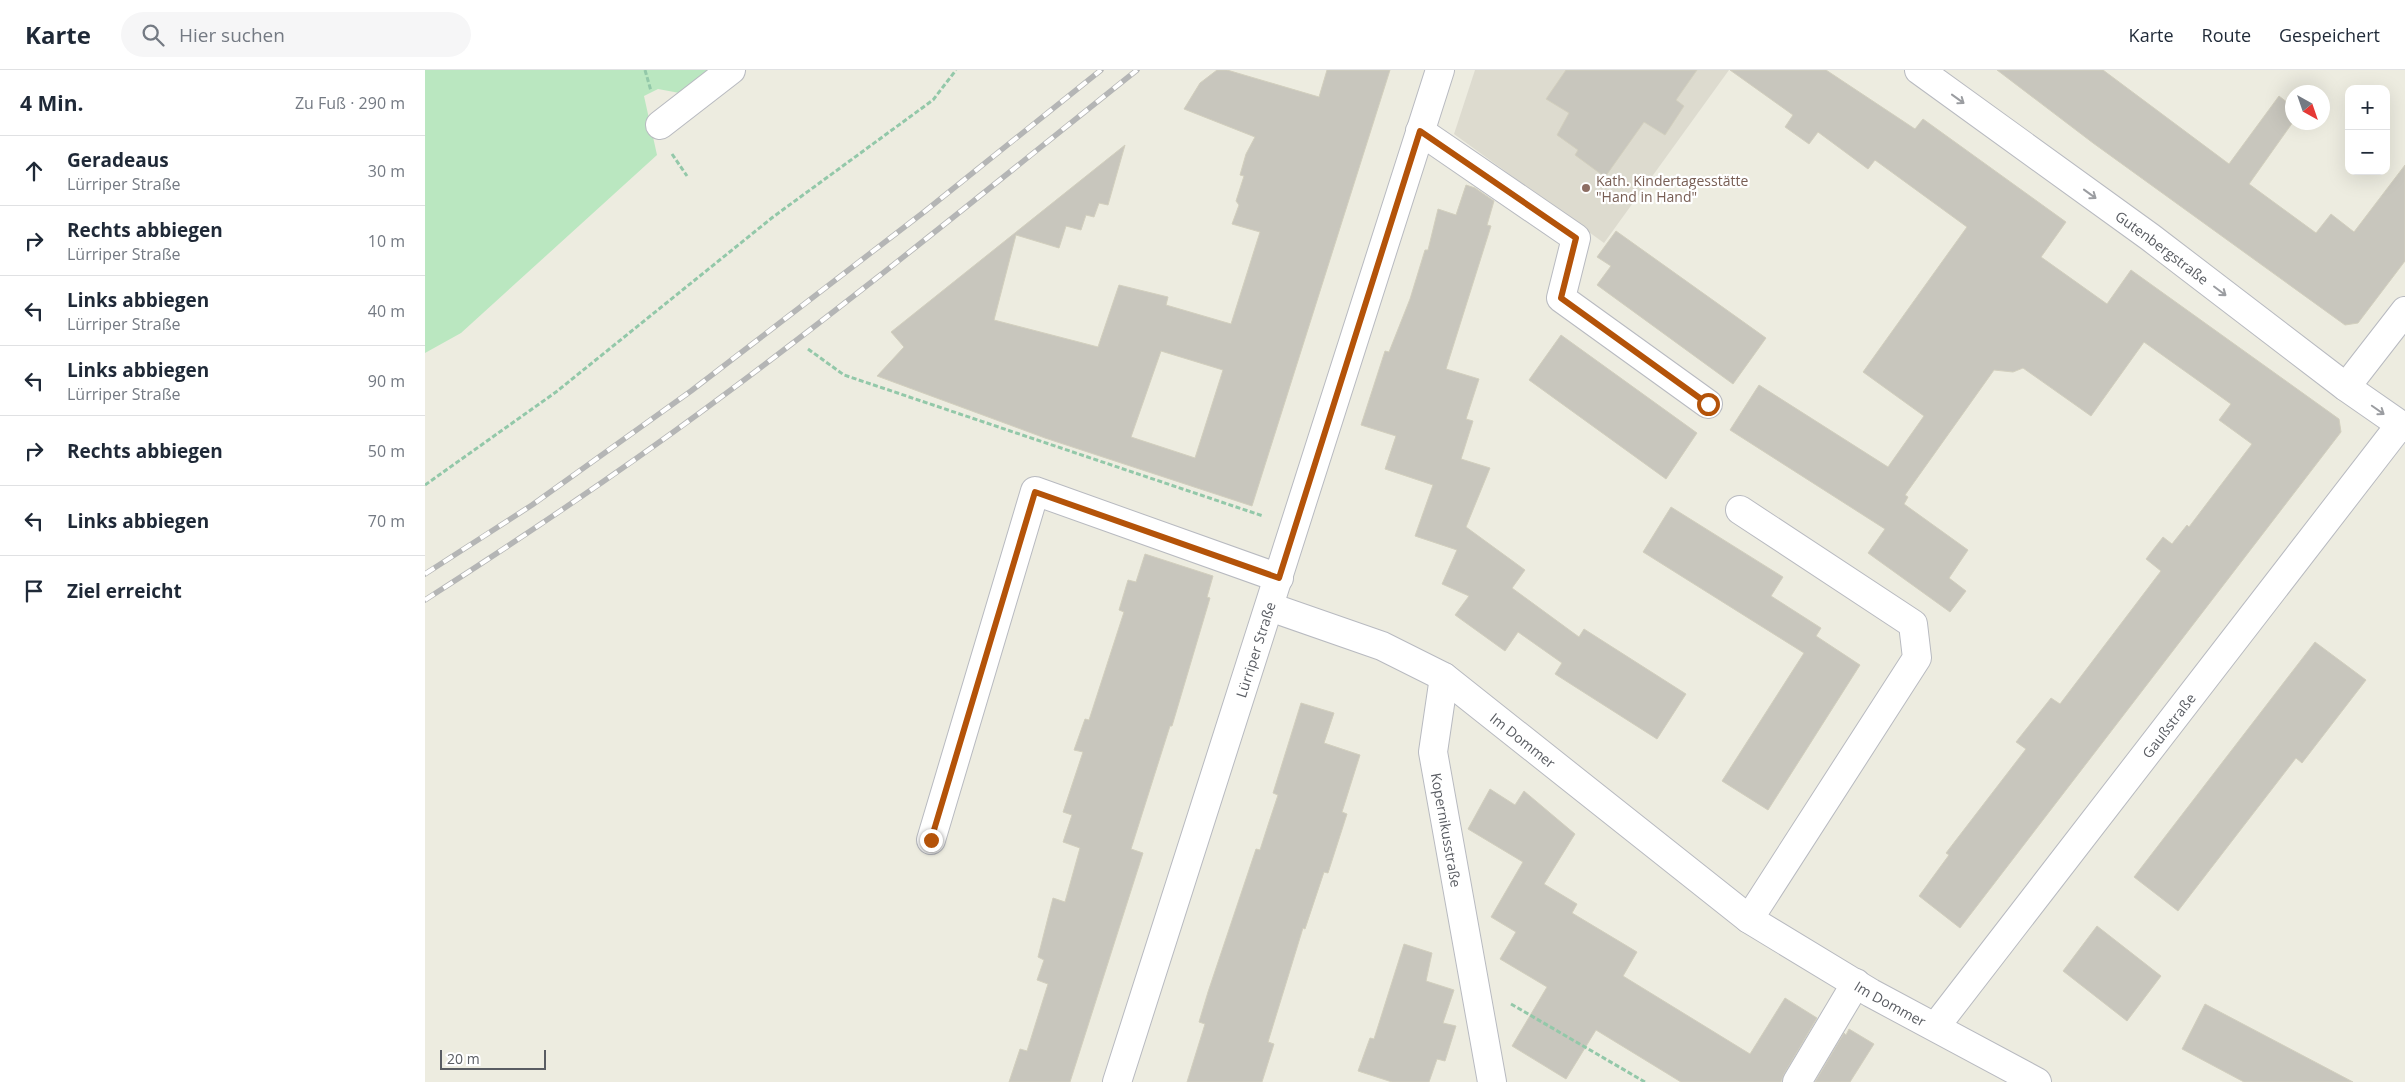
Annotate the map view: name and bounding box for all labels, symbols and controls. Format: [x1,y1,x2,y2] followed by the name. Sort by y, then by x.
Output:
[121,12,471,57] search box
[25,18,91,51] text: Karte
[139,21,167,49] icon: search
[179,22,285,48] text: Hier suchen
[2129,23,2174,47] text: Karte
[2202,23,2251,47] text: Route
[2279,23,2380,47] text: Gespeichert
[2285,85,2330,130] north arrow
[2345,85,2390,175] map controls
[2345,85,2390,130] button: +
[20,89,83,117] text: 4 Min.
[295,92,405,114] text: Zu Fuß · 290 m
[1951,93,1964,104] one-way arrow
[2345,130,2390,175] button: −
[67,147,169,173] text: Geradeaus
[20,157,48,185] icon: ahead
[368,160,405,182] text: 30 m
[1596,171,1748,206] place label: Kath. Kindertagesstätte "Hand in Hand"
[67,173,181,195] text: Lürriper Straße
[1580,182,1592,194] marker: Kath. Kindertagesstätte "Hand in Hand"
[2083,189,2097,199] one-way arrow
[2112,206,2213,288] street label: Gutenbergstraße
[67,217,223,243] text: Rechts abbiegen
[20,227,48,255] icon: right
[368,230,405,252] text: 10 m
[67,243,181,265] text: Lürriper Straße
[2213,286,2227,296] one-way arrow
[67,287,209,313] text: Links abbiegen
[20,297,48,325] icon: left
[368,300,405,322] text: 40 m
[67,313,181,335] text: Lürriper Straße
[67,357,209,383] text: Links abbiegen
[20,367,48,395] icon: left
[368,370,405,392] text: 90 m
[67,383,181,405] text: Lürriper Straße
[1697,393,1720,416] route start
[2371,405,2385,415] one-way arrow
[20,437,48,465] icon: right
[67,438,223,464] text: Rechts abbiegen
[368,440,405,462] text: 50 m
[20,507,48,535] icon: left
[67,508,209,534] text: Links abbiegen
[368,510,405,532] text: 70 m
[20,577,48,605] icon: arrive
[67,578,182,604] text: Ziel erreicht
[1231,599,1279,700] street label: Lürriper Straße
[2137,689,2199,762] street label: Gaußstraße
[1486,708,1560,772] street label: Im Dommer
[1427,771,1466,889] street label: Kopernikusstraße
[920,829,943,852] route end
[1851,976,1930,1031] street label: Im Dommer
[440,1047,546,1070] scale bar
[447,1049,480,1068] text: 20 m

